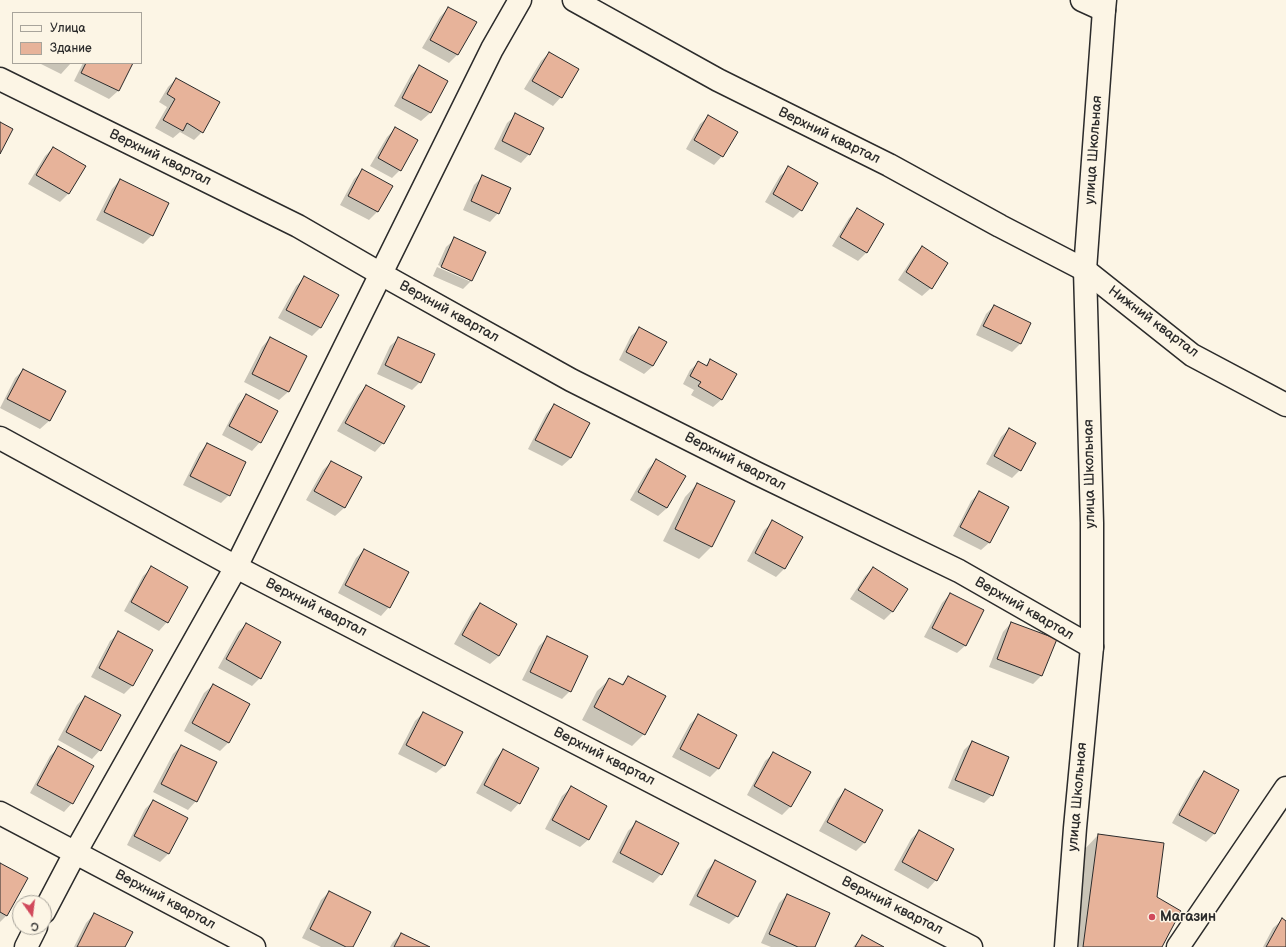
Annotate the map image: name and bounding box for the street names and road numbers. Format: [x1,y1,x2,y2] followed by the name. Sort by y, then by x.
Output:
[1082,95,1106,205] street label: улица Школьная
[775,104,883,168] street label: Верхний квартал
[106,126,214,190] street label: Верхний квартал
[396,278,502,346] street label: Верхний квартал
[1105,283,1201,361] street label: Нижний квартал
[1081,419,1099,529] street label: улица Школьная
[682,429,788,495] street label: Верхний квартал
[972,574,1076,644] street label: Верхний квартал
[263,575,369,641] street label: Верхний квартал
[551,724,657,790] street label: Верхний квартал
[1065,742,1091,852] street label: улица Школьная
[112,866,218,934] street label: Верхний квартал
[839,873,945,939] street label: Верхний квартал

